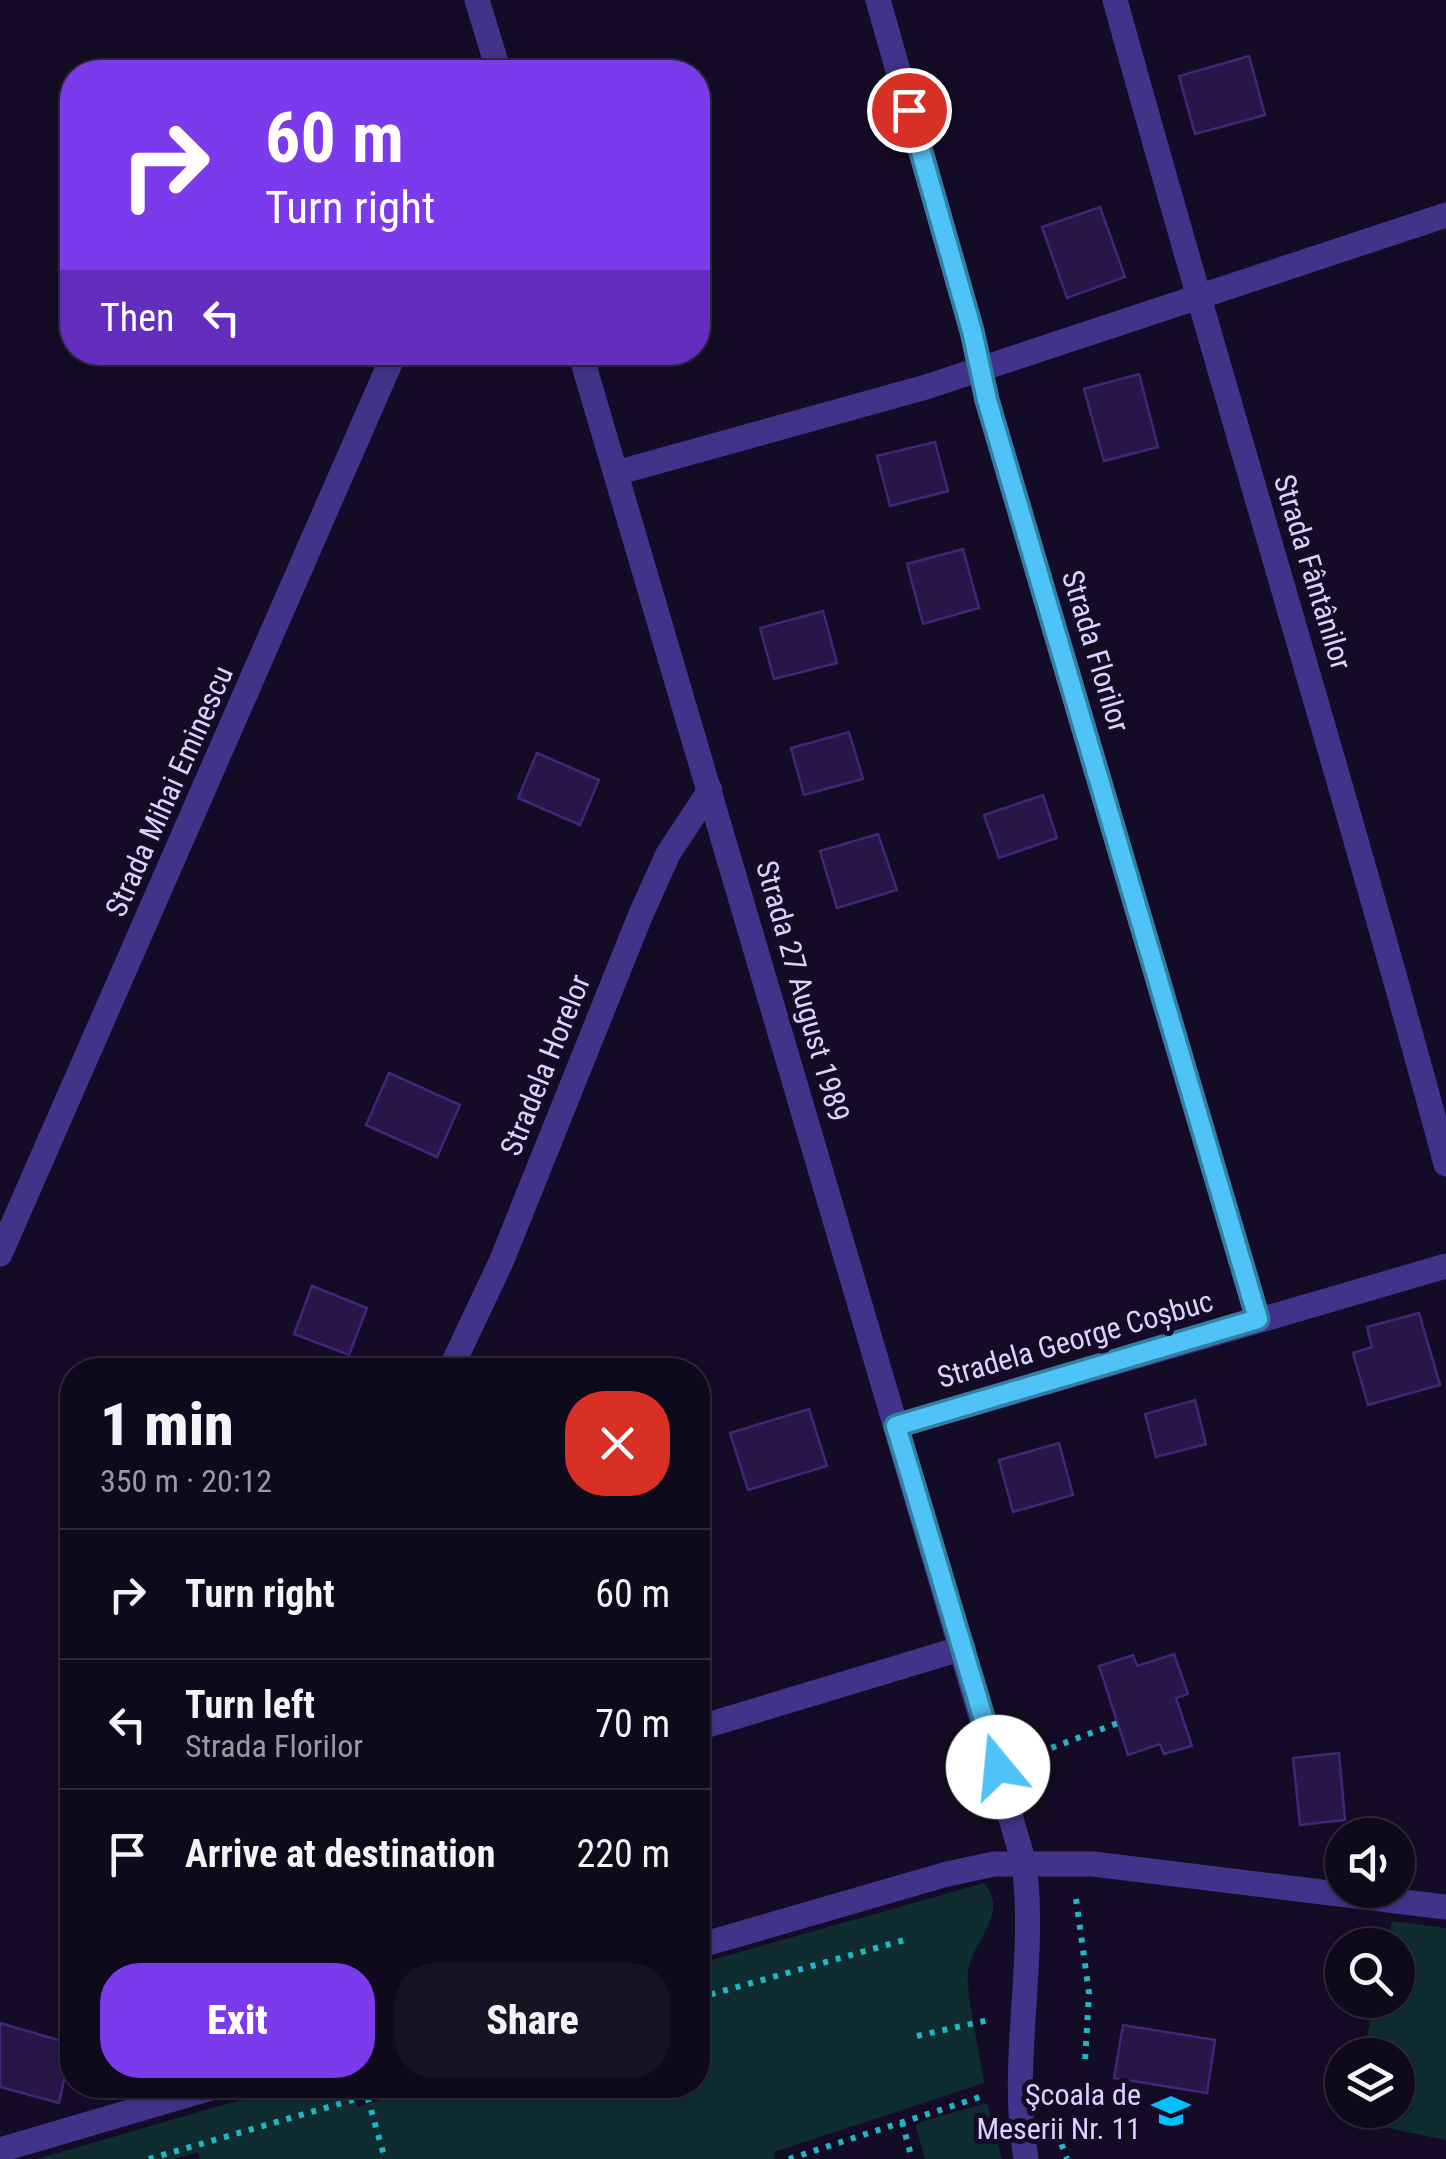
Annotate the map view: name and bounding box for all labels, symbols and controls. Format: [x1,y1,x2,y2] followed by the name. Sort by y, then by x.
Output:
[867,68,952,153] pin
[882,83,937,138] icon: arrive
[265,97,404,179] text: 60 m
[100,100,230,230] icon: right
[265,181,435,234] text: Turn right
[194,290,249,345] icon: left
[100,296,174,340] text: Then
[1267,470,1359,674] street label: Strada Fântânilor
[1055,566,1137,736] street label: Strada Florilor
[98,660,240,922] street label: Strada Mihai Eminescu
[749,857,857,1125] street label: Strada 27 August 1989
[493,969,597,1161] street label: Stradela Horelor
[933,1283,1217,1396] street label: Stradela George Coșbuc
[100,1389,234,1460] text: 1 min
[565,1391,670,1496] button: close
[100,1462,272,1500] text: 350 m · 20:12
[100,1567,155,1622] icon: right
[185,1572,335,1616] text: Turn right
[595,1572,670,1616] text: 60 m
[185,1683,315,1727] text: Turn left
[100,1697,155,1752] icon: left
[595,1702,670,1746] text: 70 m
[946,1715,1050,1819] position arrow
[185,1727,363,1765] text: Strada Florilor
[1325,1818,1415,2128] map controls
[1325,1818,1415,1908] button: sound
[100,1827,155,1882] icon: arrive
[185,1832,495,1876] text: Arrive at destination
[576,1832,670,1876] text: 220 m
[1325,1928,1415,2018] button: search
[100,1963,375,2078] button: Exit
[395,1963,670,2078] button: Share
[1325,2038,1415,2128] button: layers
[976,2077,1141,2146] place label: Şcoala de Meserii Nr. 11
[1150,2090,1192,2132] school or university icon: Şcoala de Meserii Nr. 11

